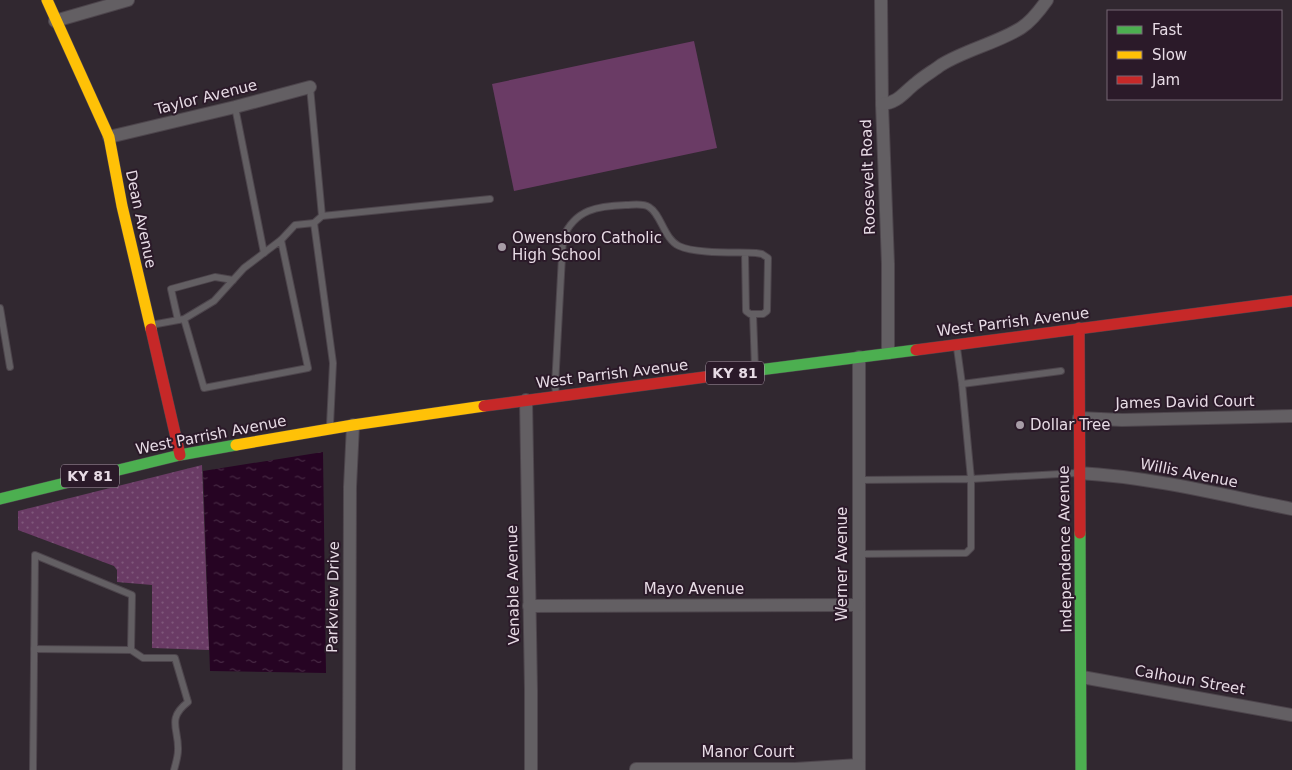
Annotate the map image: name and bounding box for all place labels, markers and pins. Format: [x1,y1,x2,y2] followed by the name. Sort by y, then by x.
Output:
[512,229,662,264] place label: Owensboro Catholic High School
[496,241,508,253] marker: Owensboro Catholic High School
[1030,416,1110,434] place label: Dollar Tree
[1014,419,1026,431] marker: Dollar Tree

